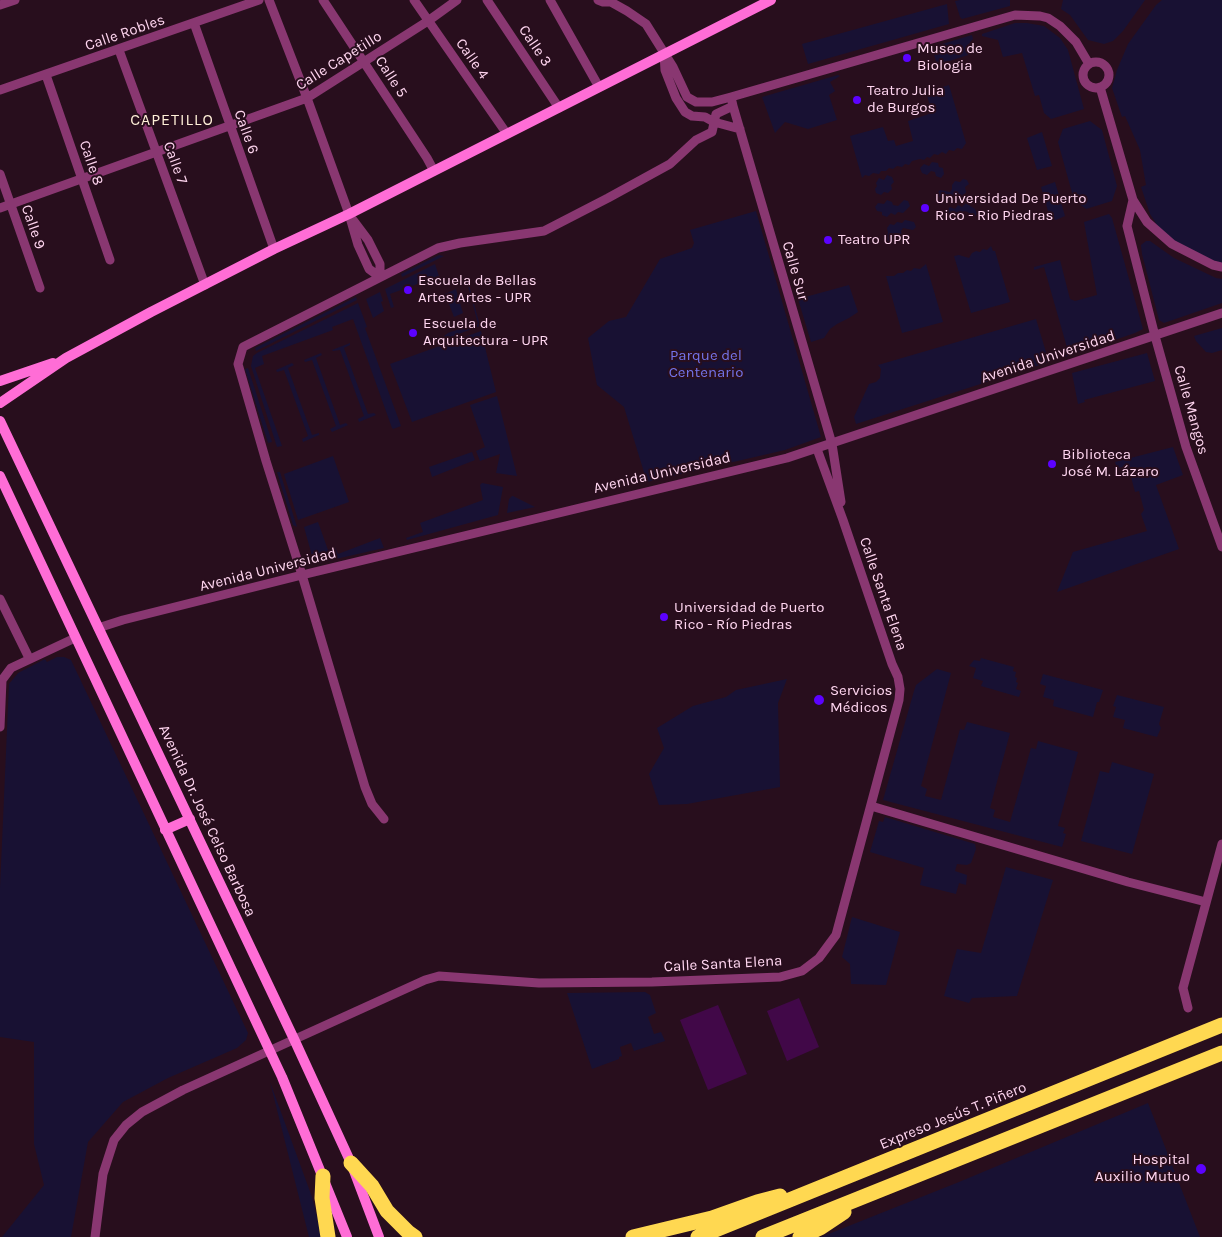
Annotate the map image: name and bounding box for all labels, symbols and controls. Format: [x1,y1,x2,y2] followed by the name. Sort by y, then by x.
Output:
[83,11,167,55] street label: Calle Robles
[515,22,555,70] street label: Calle 3
[293,27,385,95] street label: Calle Capetillo
[452,35,492,83] street label: Calle 4
[917,40,983,75] place label: Museo de Biologia
[901,52,913,64] marker: Museo de Biologia
[371,53,411,101] street label: Calle 5
[867,82,944,117] place label: Teatro Julia de Burgos
[851,94,863,106] marker: Teatro Julia de Burgos
[230,107,262,157] street label: Calle 6
[129,110,215,130] district label: CAPETILLO
[75,138,107,188] street label: Calle 8
[159,139,191,187] street label: Calle 7
[935,190,1086,225] place label: Universidad De Puerto Rico - Rio Piedras
[17,202,49,252] street label: Calle 9
[919,202,931,214] marker: Universidad De Puerto Rico - Rio Piedras
[838,231,910,249] place label: Teatro UPR
[822,234,834,246] marker: Teatro UPR
[778,239,812,303] street label: Calle Sur
[418,272,537,307] place label: Escuela de Bellas Artes Artes - UPR
[402,284,414,296] marker: Escuela de Bellas Artes Artes - UPR
[423,315,548,350] place label: Escuela de Arquitectura - UPR
[407,327,419,339] marker: Escuela de Arquitectura - UPR
[979,327,1117,387] street label: Avenida Universidad
[669,347,743,382] park label: Parque del Centenario
[1170,363,1212,457] street label: Calle Mangos
[1062,446,1159,481] place label: Biblioteca José M. Lázaro
[592,448,732,498] street label: Avenida Universidad
[1046,458,1058,470] marker: Biblioteca José M. Lázaro
[855,535,911,653] street label: Calle Santa Elena
[198,544,338,596] street label: Avenida Universidad
[674,599,824,634] place label: Universidad de Puerto Rico - Río Piedras
[658,611,670,623] marker: Universidad de Puerto Rico - Río Piedras
[830,682,892,717] place label: Servicios Médicos
[812,693,826,707] marker: Servicios Médicos
[155,722,259,920] street label: Avenida Dr. José Celso Barbosa
[663,952,783,976] street label: Calle Santa Elena
[877,1078,1029,1154] street label: Expreso Jesús T. Piñero
[1095,1151,1190,1186] place label: Hospital Auxilio Mutuo
[1194,1162,1208,1176] marker: Hospital Auxilio Mutuo

